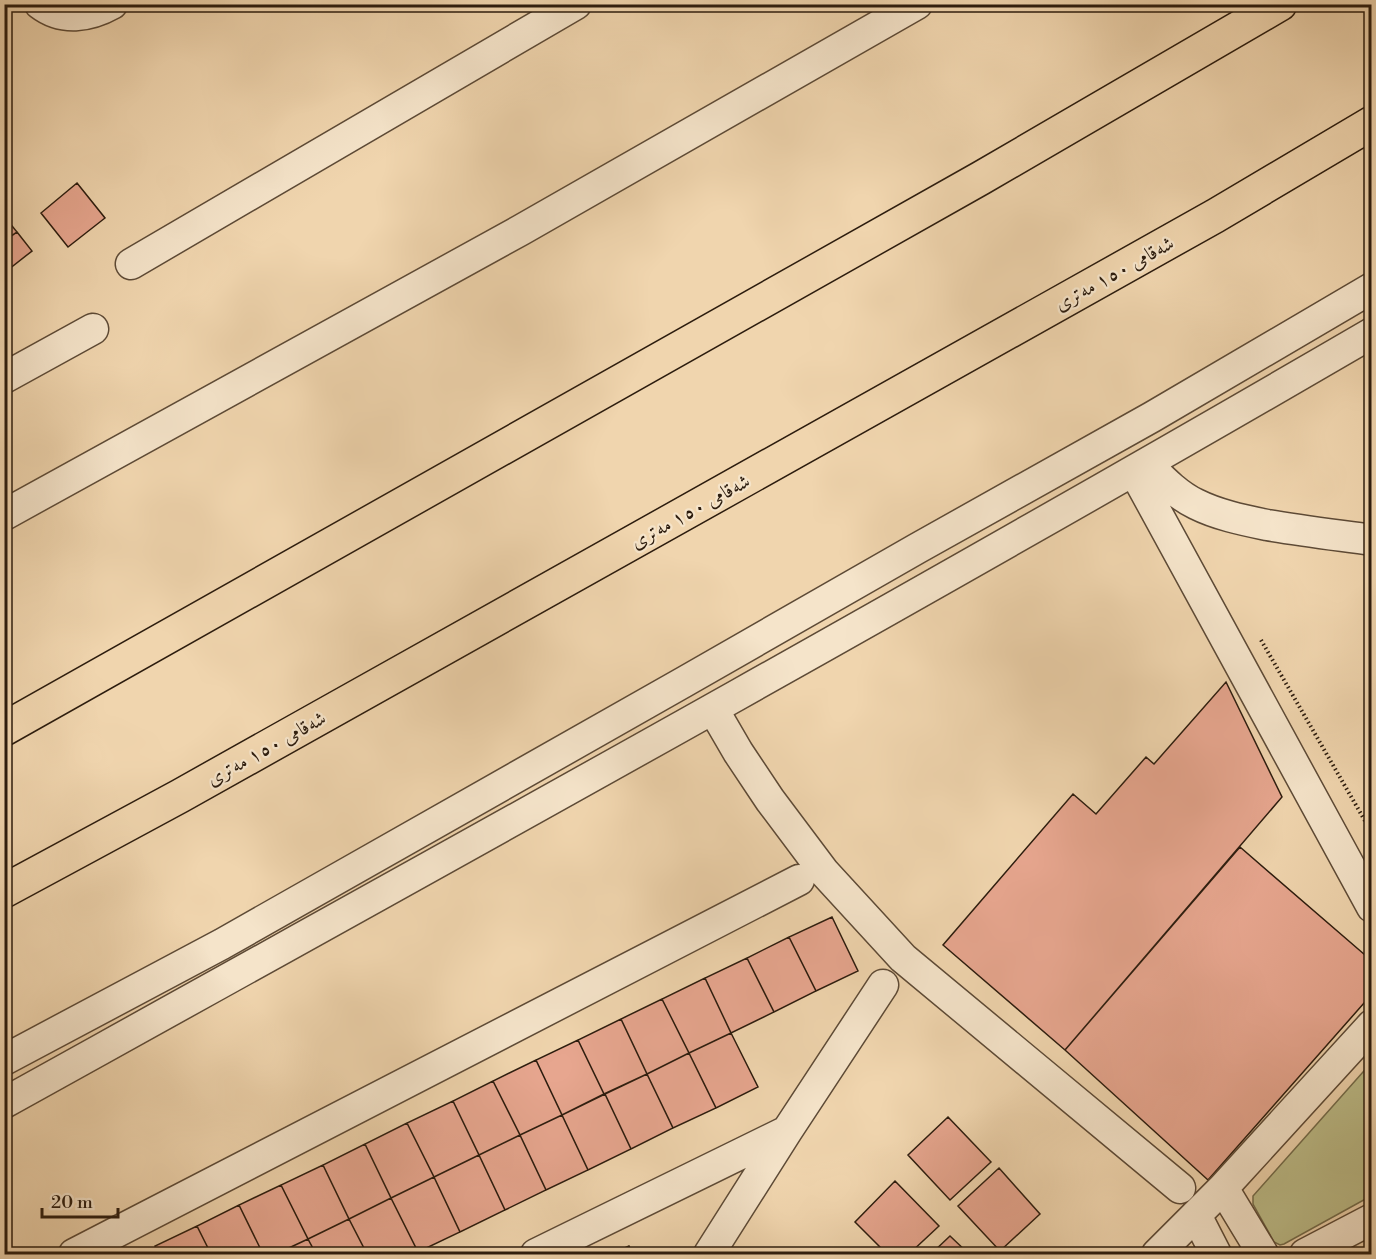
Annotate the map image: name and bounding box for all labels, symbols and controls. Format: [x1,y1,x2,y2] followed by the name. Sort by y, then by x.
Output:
[1051,231,1179,317] street label: شەقامی ١٥٠ مەتری
[627,469,755,555] street label: شەقامی ١٥٠ مەتری
[203,706,331,792] street label: شەقامی ١٥٠ مەتری
[42,1181,118,1219] scale bar
[51,1191,93,1214] text: 20 m

